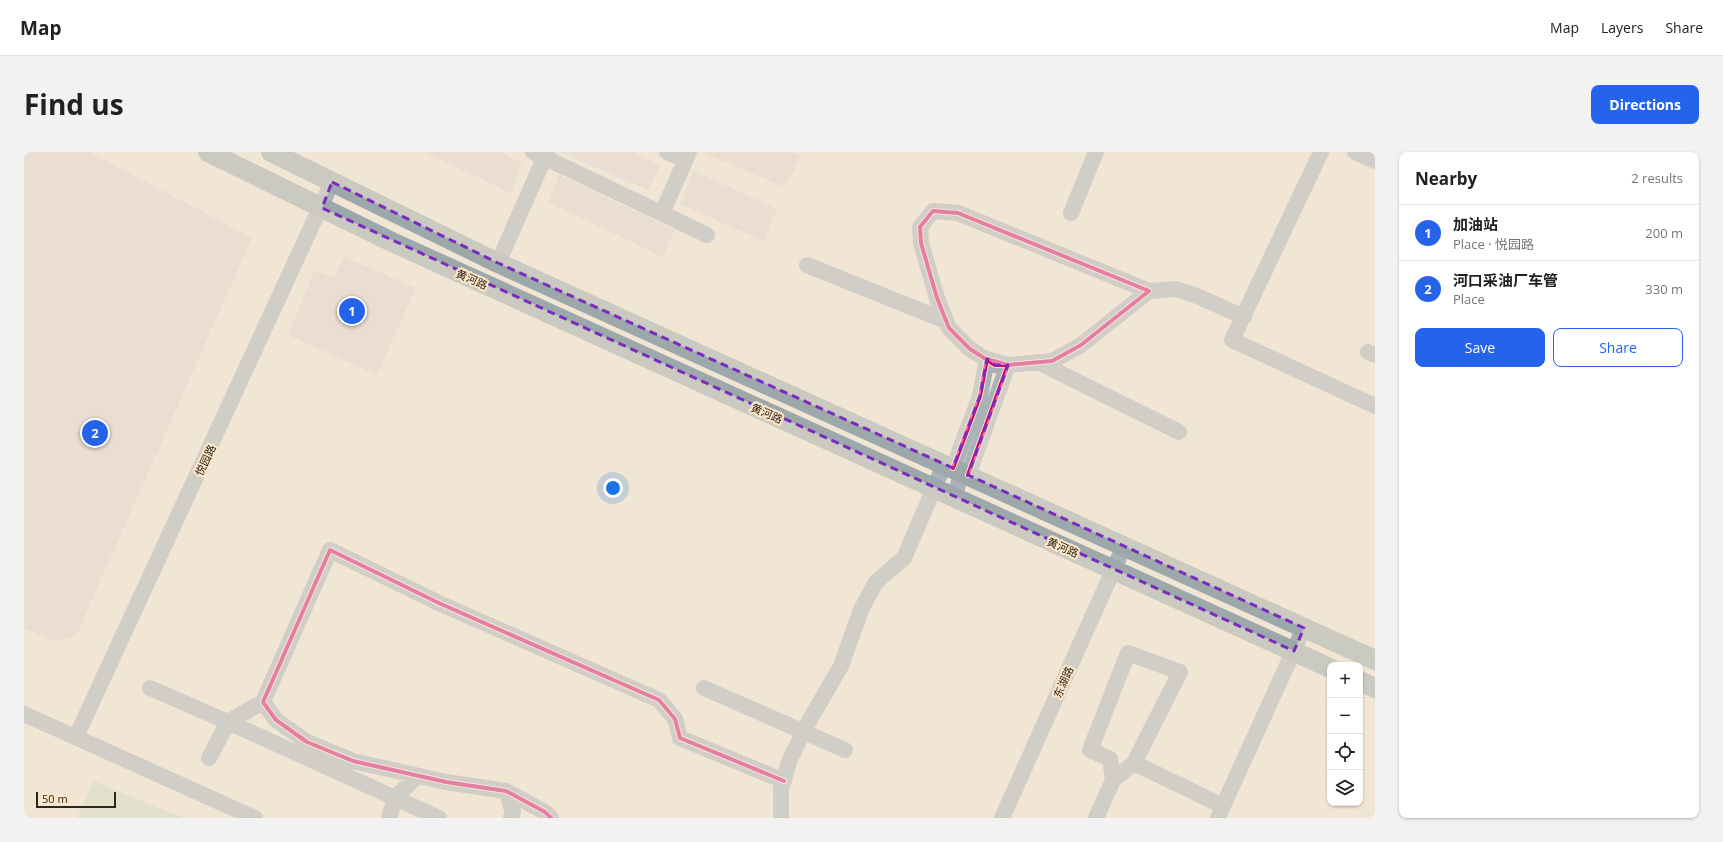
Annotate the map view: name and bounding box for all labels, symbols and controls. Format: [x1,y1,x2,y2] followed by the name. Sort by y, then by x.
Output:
[20,15,61,41] text: Map
[1550,18,1579,37] text: Map
[1601,18,1643,37] text: Layers
[1665,18,1703,37] text: Share
[24,85,124,123] text: Find us
[1591,85,1699,124] button: Directions
[1415,167,1477,190] text: Nearby
[1631,169,1683,187] text: 2 results
[1453,214,1498,234] text: 加油站
[1424,224,1432,242] text: 1
[1645,224,1683,242] text: 200 m
[1453,235,1534,253] text: Place · 悦园路
[454,265,490,293] street label: 黄河路
[1453,270,1558,290] text: 河口采油厂车管
[1424,280,1432,298] text: 2
[1645,280,1683,298] text: 330 m
[1453,290,1485,308] text: Place
[339,296,365,326] pin: 1
[1415,328,1545,367] button: Save
[1553,328,1683,367] button: Share
[749,399,785,427] street label: 黄河路
[82,418,108,448] pin: 2
[191,442,219,478] street label: 悦园路
[603,478,623,498] your location
[1045,533,1081,561] street label: 黄河路
[1327,662,1363,806] map controls
[1327,662,1363,698] button: +
[1049,664,1077,700] street label: 东湖路
[1327,698,1363,734] button: −
[1327,734,1363,770] button: locate
[1327,770,1363,806] button: layers
[36,790,116,809] scale bar
[42,791,68,806] text: 50 m

